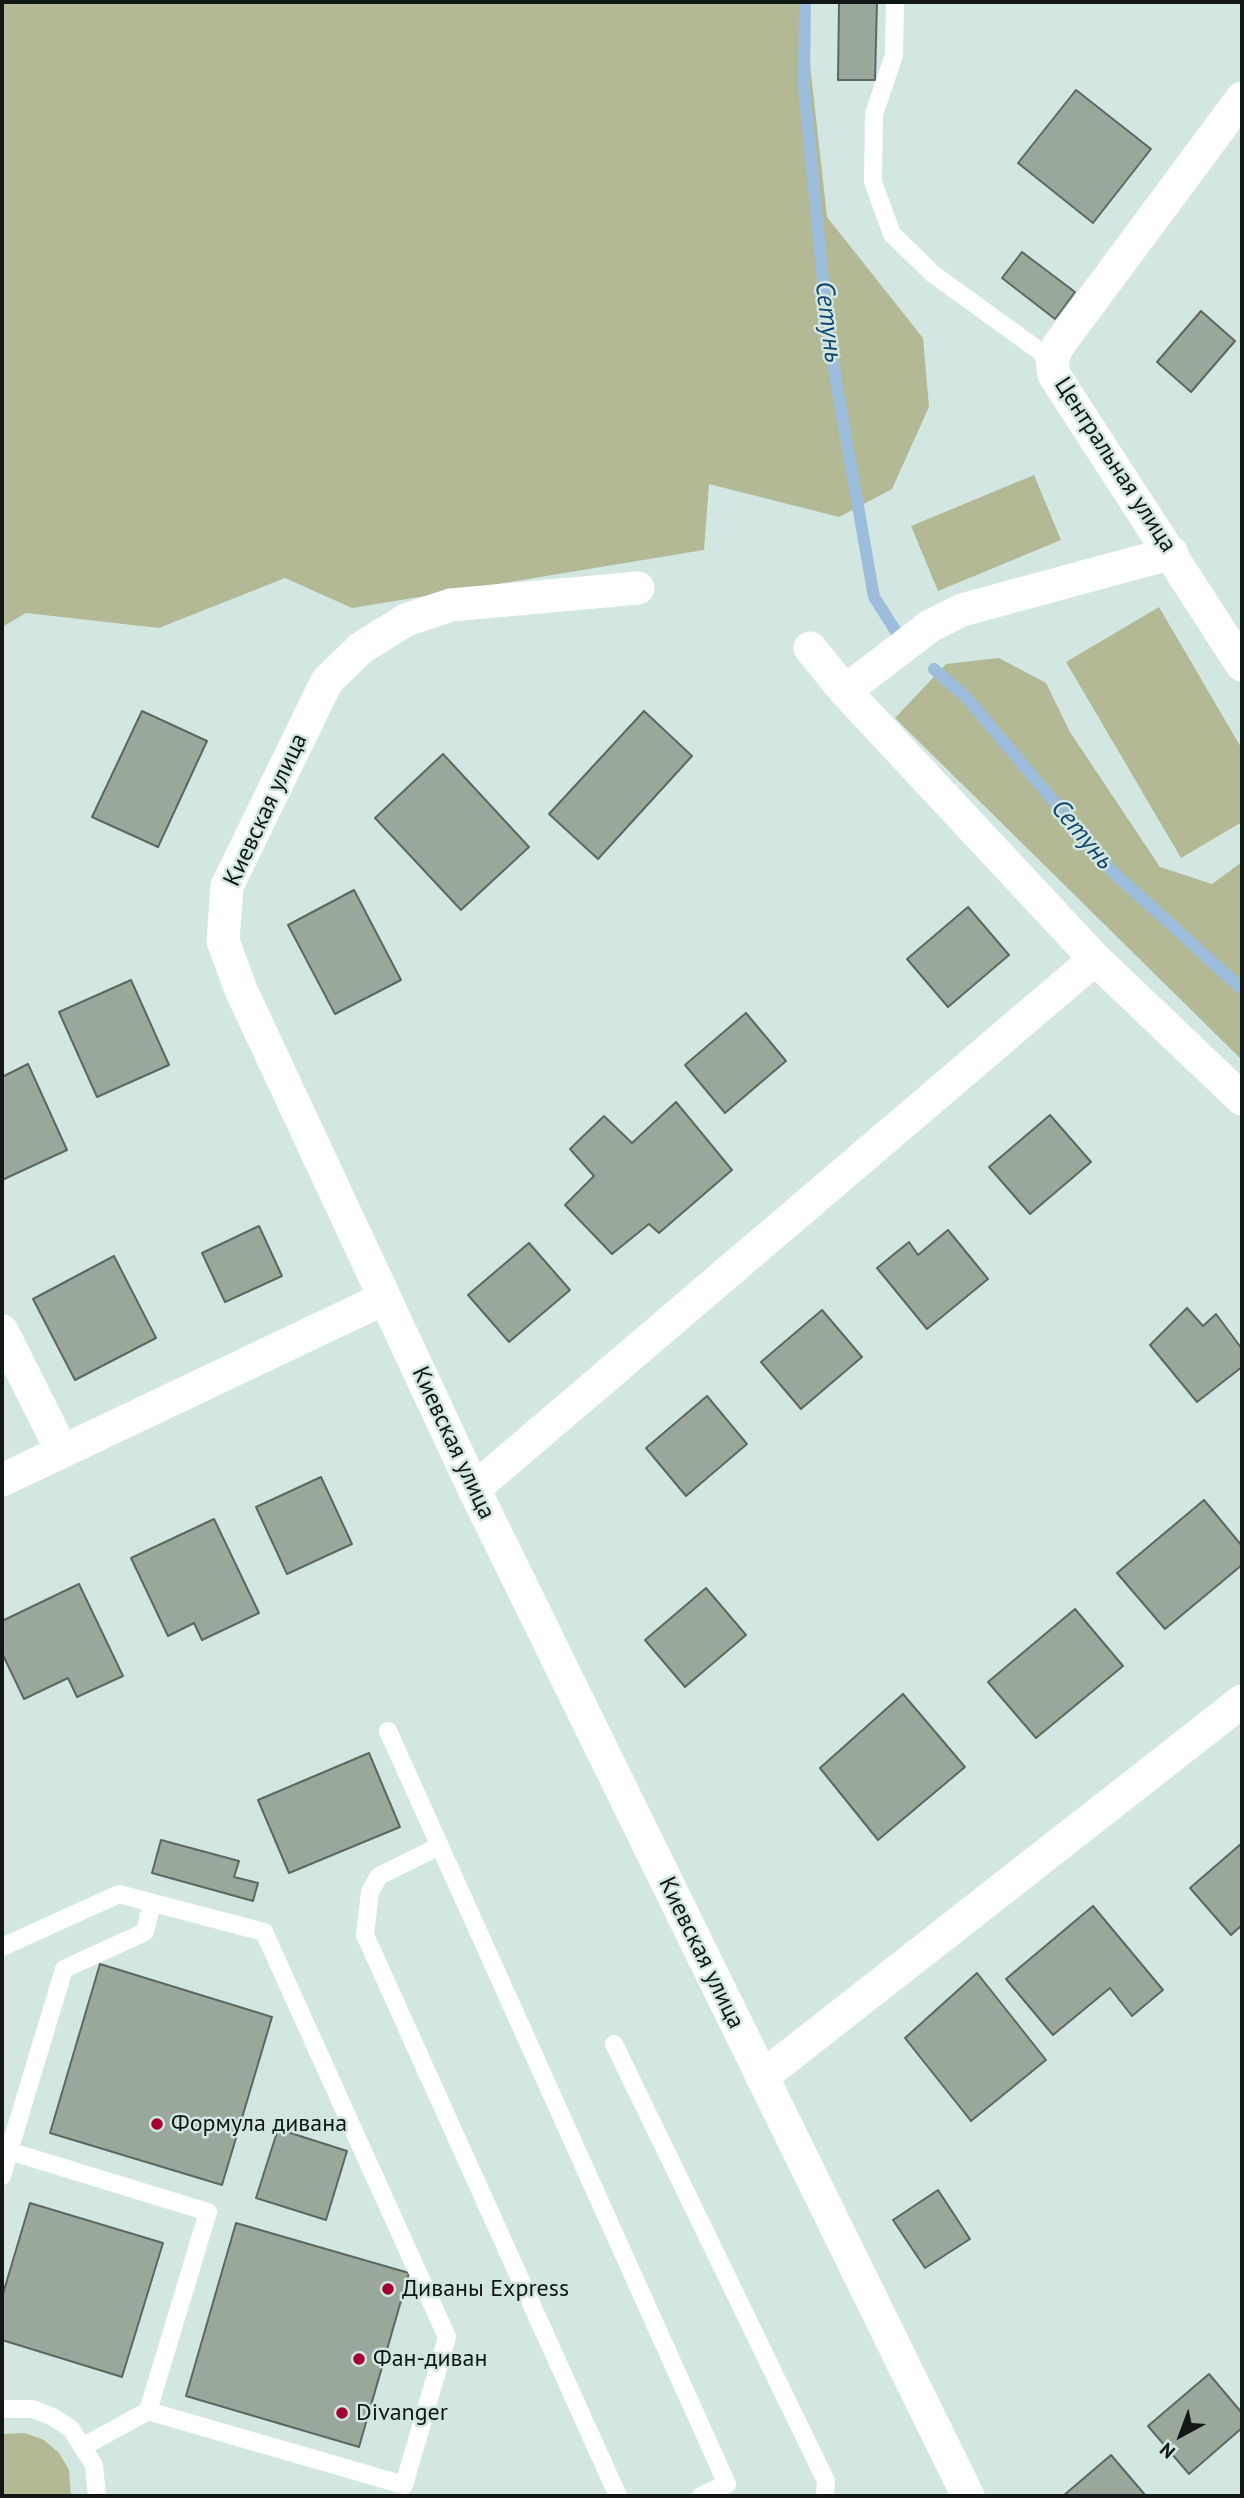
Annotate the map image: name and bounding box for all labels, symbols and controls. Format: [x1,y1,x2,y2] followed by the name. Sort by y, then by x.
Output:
[808,280,848,364] water label: Сетунь
[1048,372,1182,558] street label: Центральная улица
[218,729,314,891] street label: Киевская улица
[1044,794,1120,876] water label: Сетунь
[405,1362,501,1524] street label: Киевская улица
[652,1873,750,2033] street label: Киевская улица
[171,2110,347,2138] place label: Формула дивана
[149,2116,165,2132] marker: Формула дивана
[402,2275,569,2303] place label: Диваны Express
[380,2281,396,2297] marker: Диваны Express
[373,2345,487,2373] place label: Фан-диван
[351,2351,367,2367] marker: Фан-диван
[356,2399,448,2427] place label: Divanger
[1146,2400,1216,2470] north arrow
[334,2405,350,2421] marker: Divanger
[1155,2438,1180,2464] text: N

